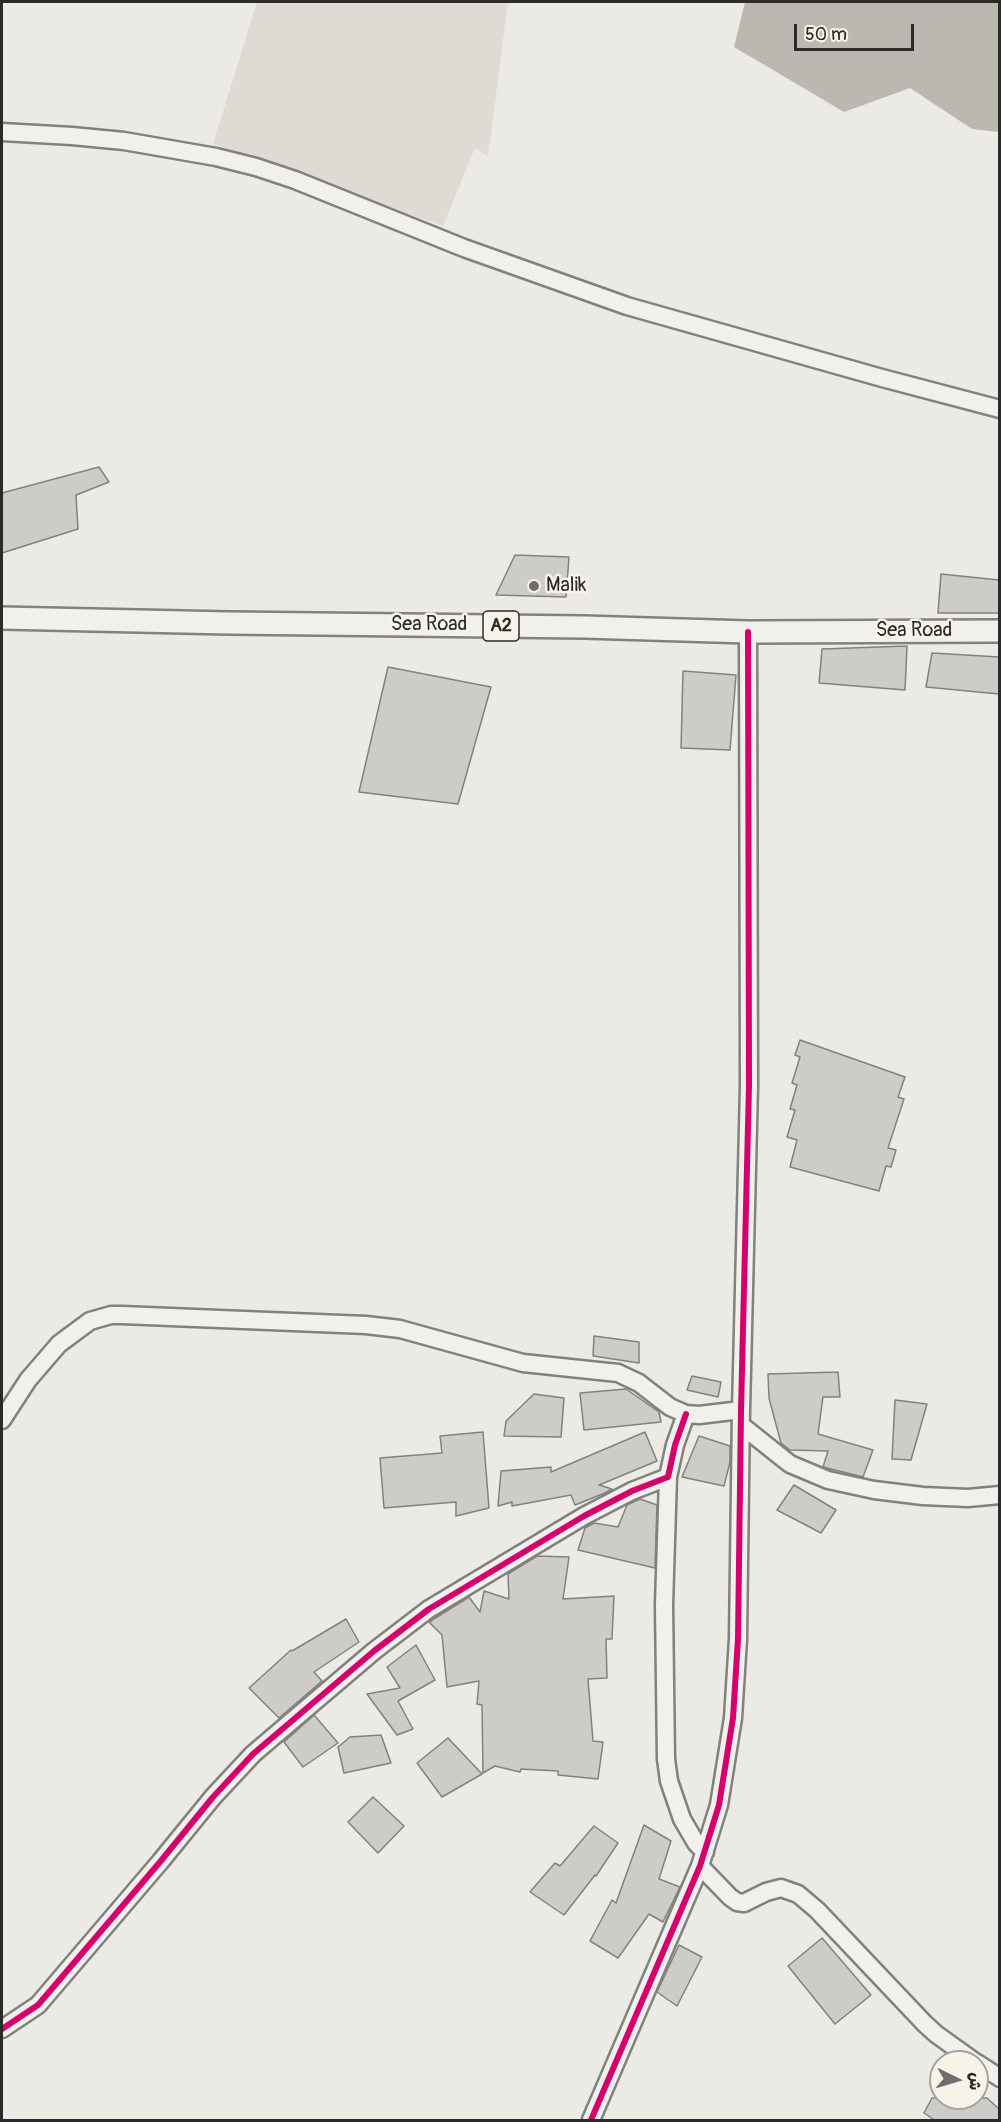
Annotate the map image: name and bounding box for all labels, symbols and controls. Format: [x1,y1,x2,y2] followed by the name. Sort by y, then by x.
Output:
[797,12,917,50] scale bar
[805,23,847,46] text: 50 m
[546,574,586,598] place label: Malik
[527,579,541,593] marker: Malik
[483,611,519,641] road number: A2
[391,613,467,637] street label: Sea Road
[876,619,952,643] street label: Sea Road
[929,2050,989,2110] north arrow
[964,2072,986,2091] text: ش

